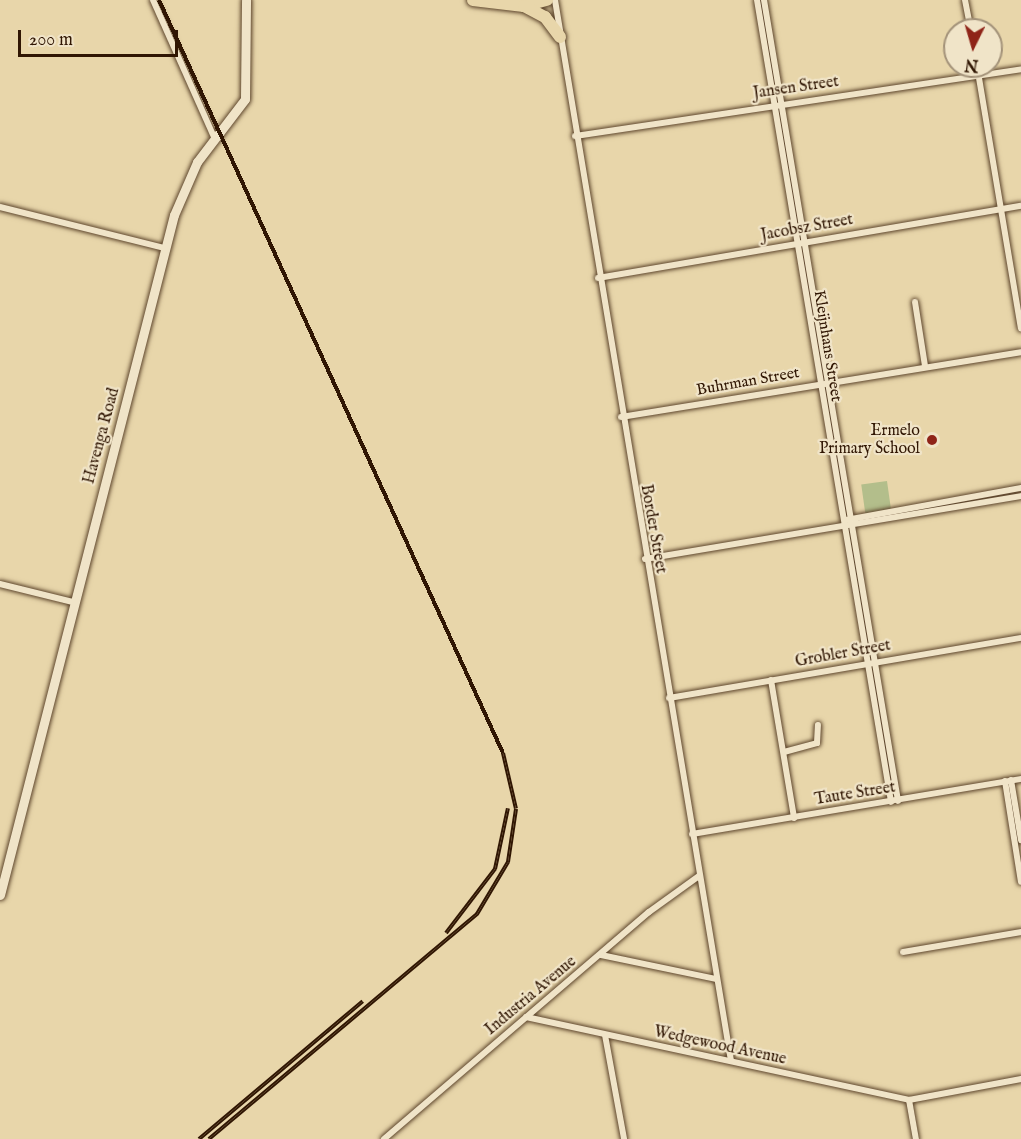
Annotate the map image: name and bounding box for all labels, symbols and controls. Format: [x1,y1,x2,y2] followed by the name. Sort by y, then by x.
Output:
[21,18,182,56] scale bar
[943,18,1003,78] north arrow
[29,29,73,52] text: 200 m
[964,53,979,75] text: N
[752,72,840,104] street label: Jansen Street
[759,210,855,246] street label: Jacobsz Street
[809,289,845,403] street label: Kleijnhans Street
[695,363,801,401] street label: Buhrman Street
[80,386,124,486] street label: Havenga Road
[819,421,920,459] place label: Ermelo Primary School
[925,433,939,447] marker: Ermelo Primary School
[636,483,670,575] street label: Border Street
[794,636,892,672] street label: Grobler Street
[813,778,897,810] street label: Taute Street
[482,952,580,1040] street label: Industria Avenue
[652,1023,788,1069] street label: Wedgewood Avenue

